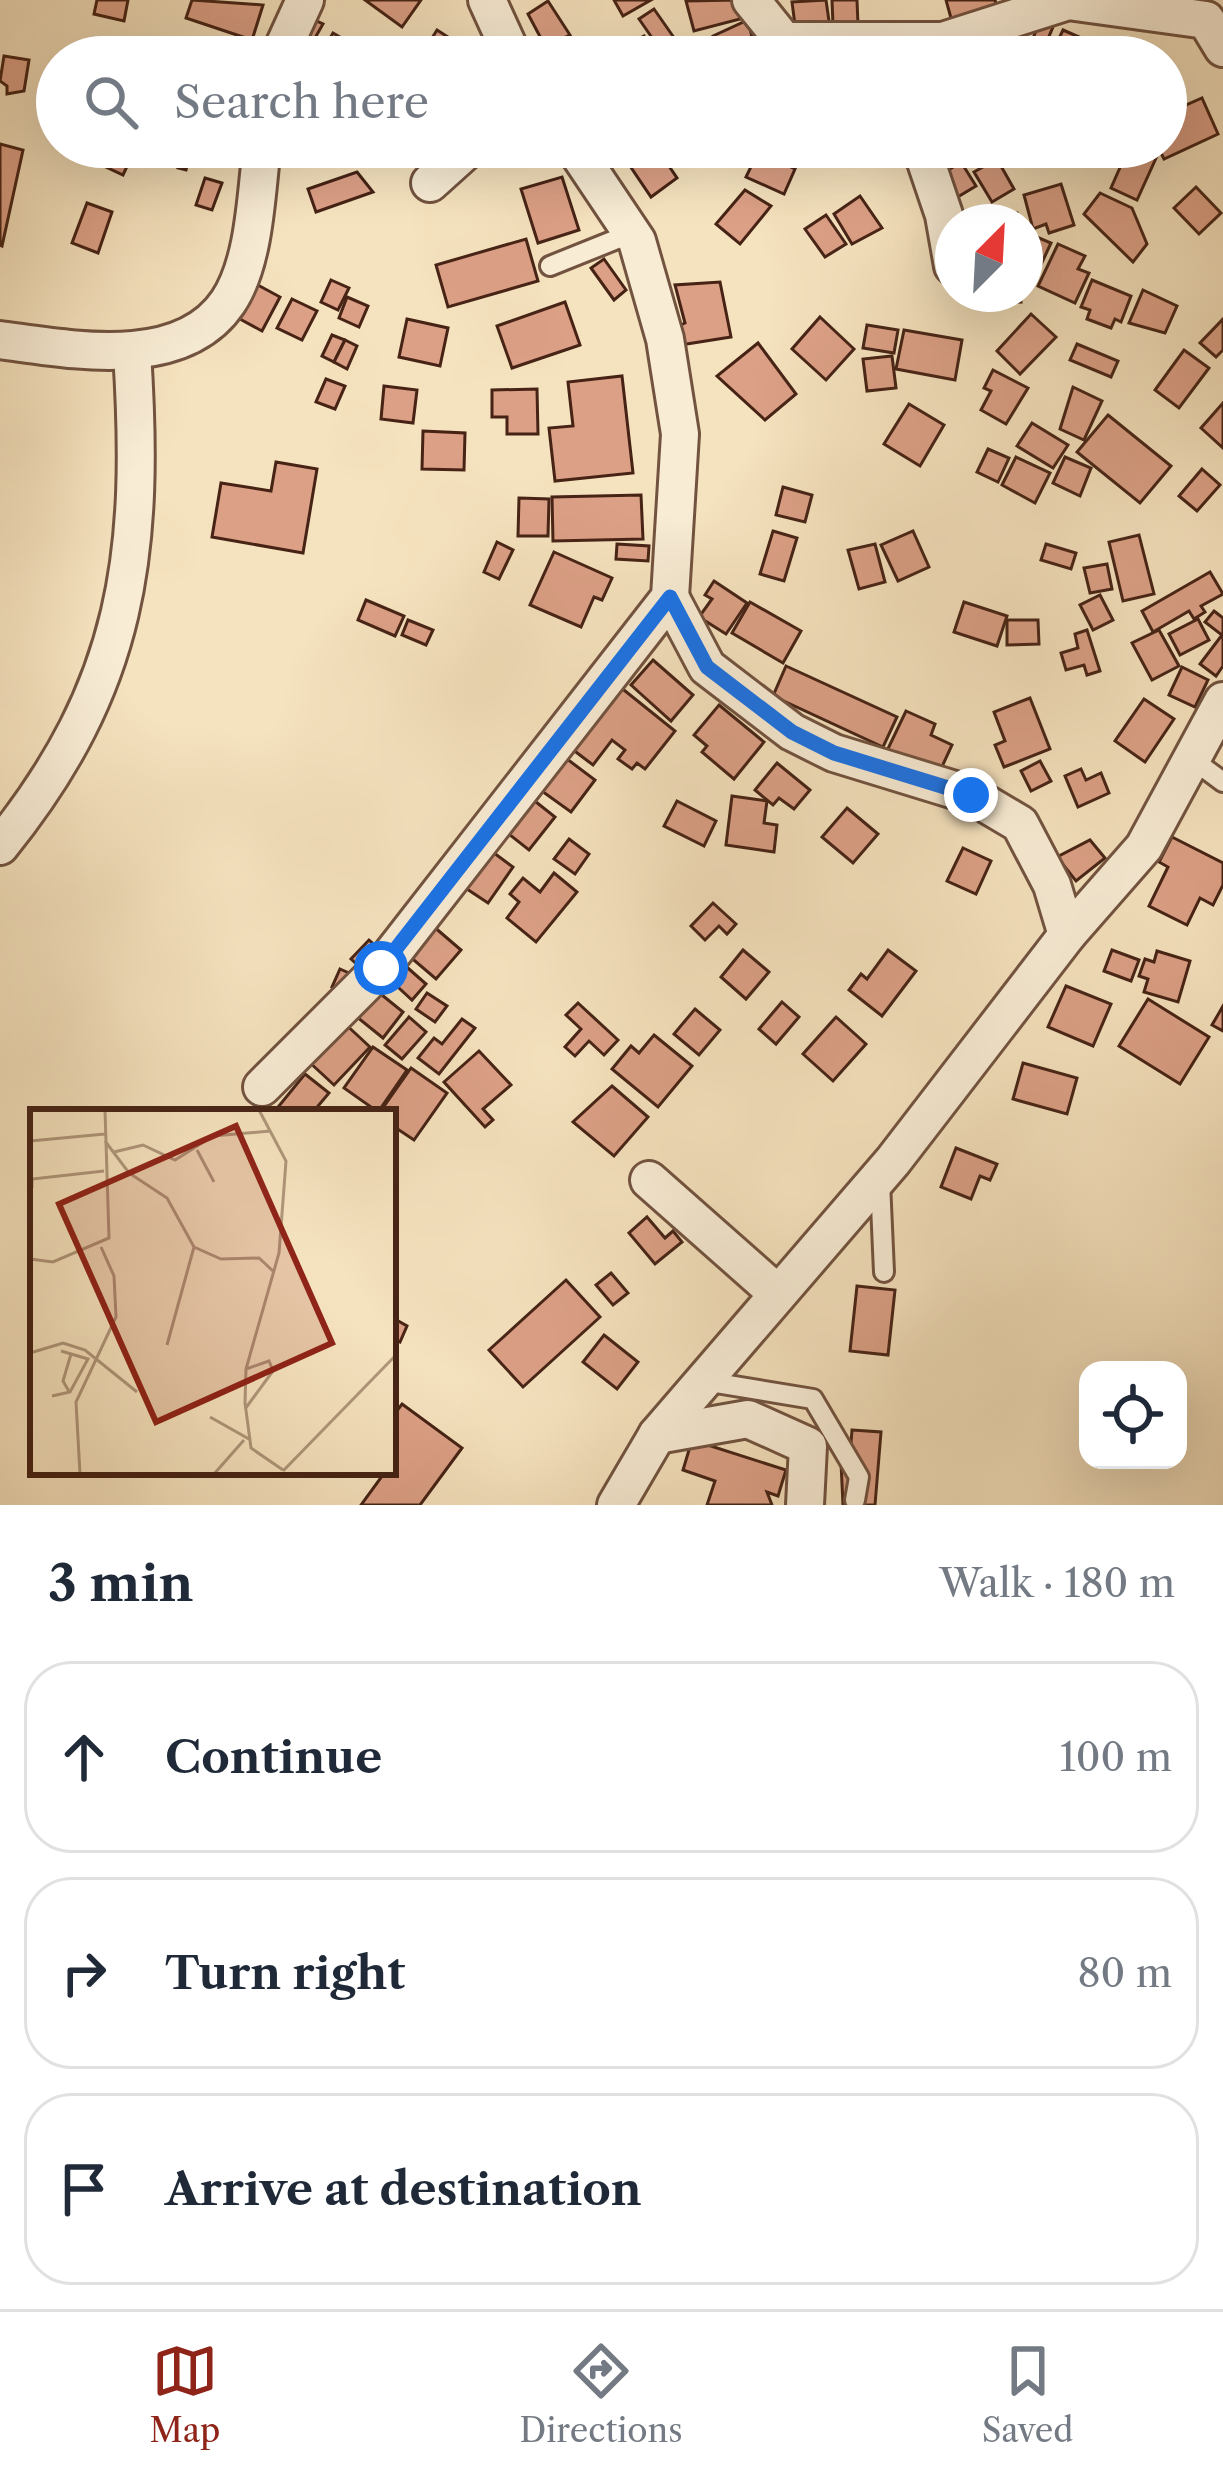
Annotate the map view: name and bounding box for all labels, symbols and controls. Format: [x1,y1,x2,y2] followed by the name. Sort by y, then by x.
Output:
[36,36,1187,168] search box
[78,69,144,135] icon: search
[174,74,429,130] text: Search here
[935,204,1043,312] north arrow
[944,768,998,822] route end
[354,941,408,995] route start
[30,1109,396,1475] inset map
[1079,1361,1187,1469] map controls
[1079,1361,1187,1469] button: locate
[48,1552,194,1614] text: 3 min
[939,1559,1175,1607] text: Walk · 180 m
[51,1724,117,1790] icon: ahead
[165,1729,382,1785] text: Continue
[1059,1733,1172,1781] text: 100 m
[51,1940,117,2006] icon: right
[165,1945,405,2001] text: Turn right
[1077,1949,1172,1997] text: 80 m
[51,2156,117,2222] icon: arrive
[165,2161,642,2217] text: Arrive at destination
[150,2338,220,2451] tab: Map
[520,2338,683,2451] tab: Directions
[982,2338,1073,2451] tab: Saved

